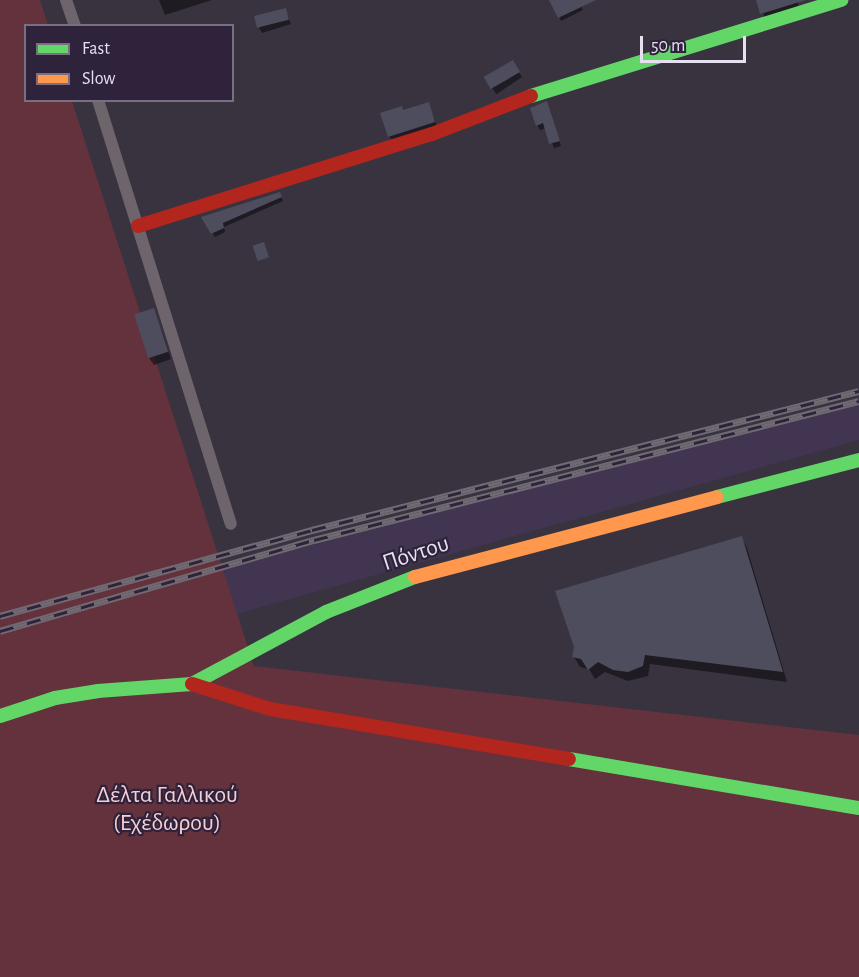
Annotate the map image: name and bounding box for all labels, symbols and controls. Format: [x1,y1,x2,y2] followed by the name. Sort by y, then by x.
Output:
[24,24,234,102] legend
[643,24,750,62] scale bar
[651,37,685,55] text: 50 m
[82,40,110,58] text: Fast
[82,70,115,88] text: Slow
[379,530,453,578] street label: Πόντου
[96,782,238,838] park label: Δέλτα Γαλλικού (Εχέδωρου)

